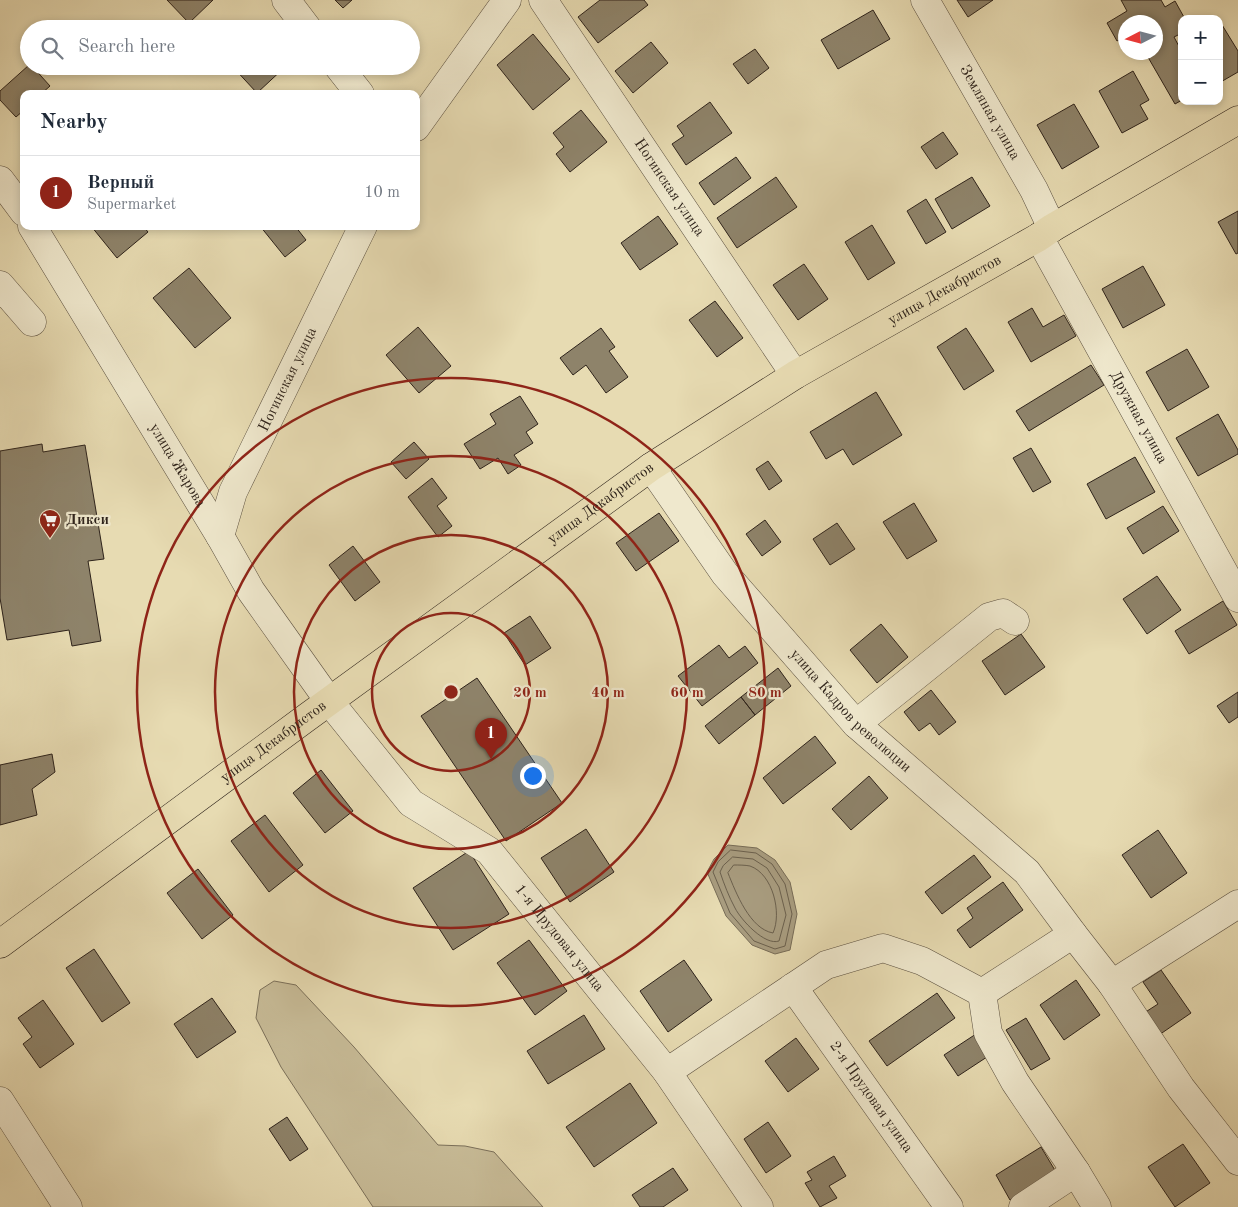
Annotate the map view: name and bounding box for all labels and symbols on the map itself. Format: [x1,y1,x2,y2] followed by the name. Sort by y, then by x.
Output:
[1118,15,1163,60] north arrow
[957,63,1023,163] street label: Земляная улица
[631,136,707,240] street label: Ногинская улица
[886,252,1004,328] street label: улица Декабристов
[256,325,320,434] street label: Ногинская улица
[1107,369,1170,467] street label: Дружная улица
[146,421,209,510] street label: улица Жарова
[545,460,657,547] street label: улица Декабристов
[38,508,62,539] supermarket icon: Дикси
[66,513,109,528] place label: Дикси
[787,646,914,775] street label: улица Кадров революции
[442,683,460,701] centre of rings
[513,686,547,701] text: 20 m
[591,686,625,701] text: 40 m
[670,686,704,701] text: 60 m
[748,686,782,701] text: 80 m
[218,698,329,786] street label: улица Декабристов
[475,718,507,759] pin: 1
[520,763,546,789] your location
[512,882,607,995] street label: 1-я Прудовая улица
[827,1039,916,1156] street label: 2-я Прудовая улица

